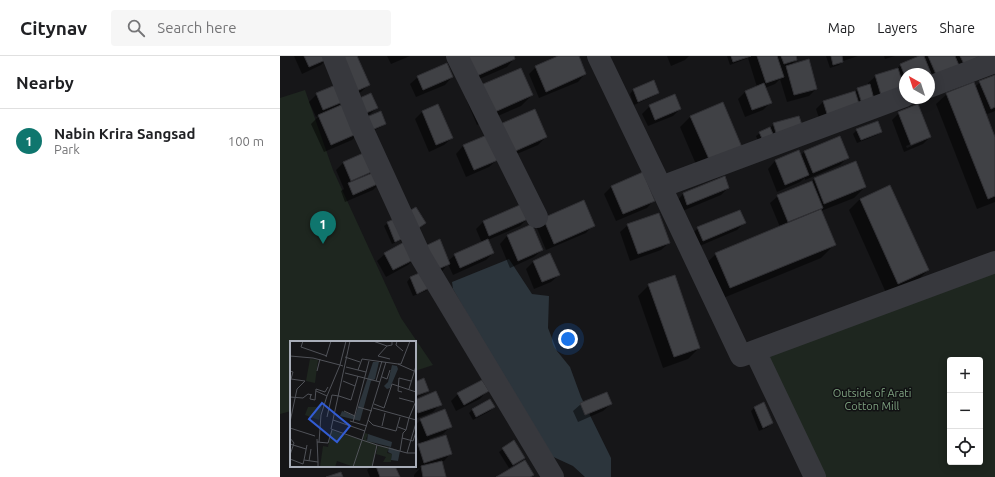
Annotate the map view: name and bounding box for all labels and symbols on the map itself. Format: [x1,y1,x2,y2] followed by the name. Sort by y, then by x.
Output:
[899,68,935,104] north arrow
[310,211,336,244] pin: 1
[558,329,578,349] your location
[290,341,416,467] inset map
[833,387,911,412] park label: Outside of Arati Cotton Mill

